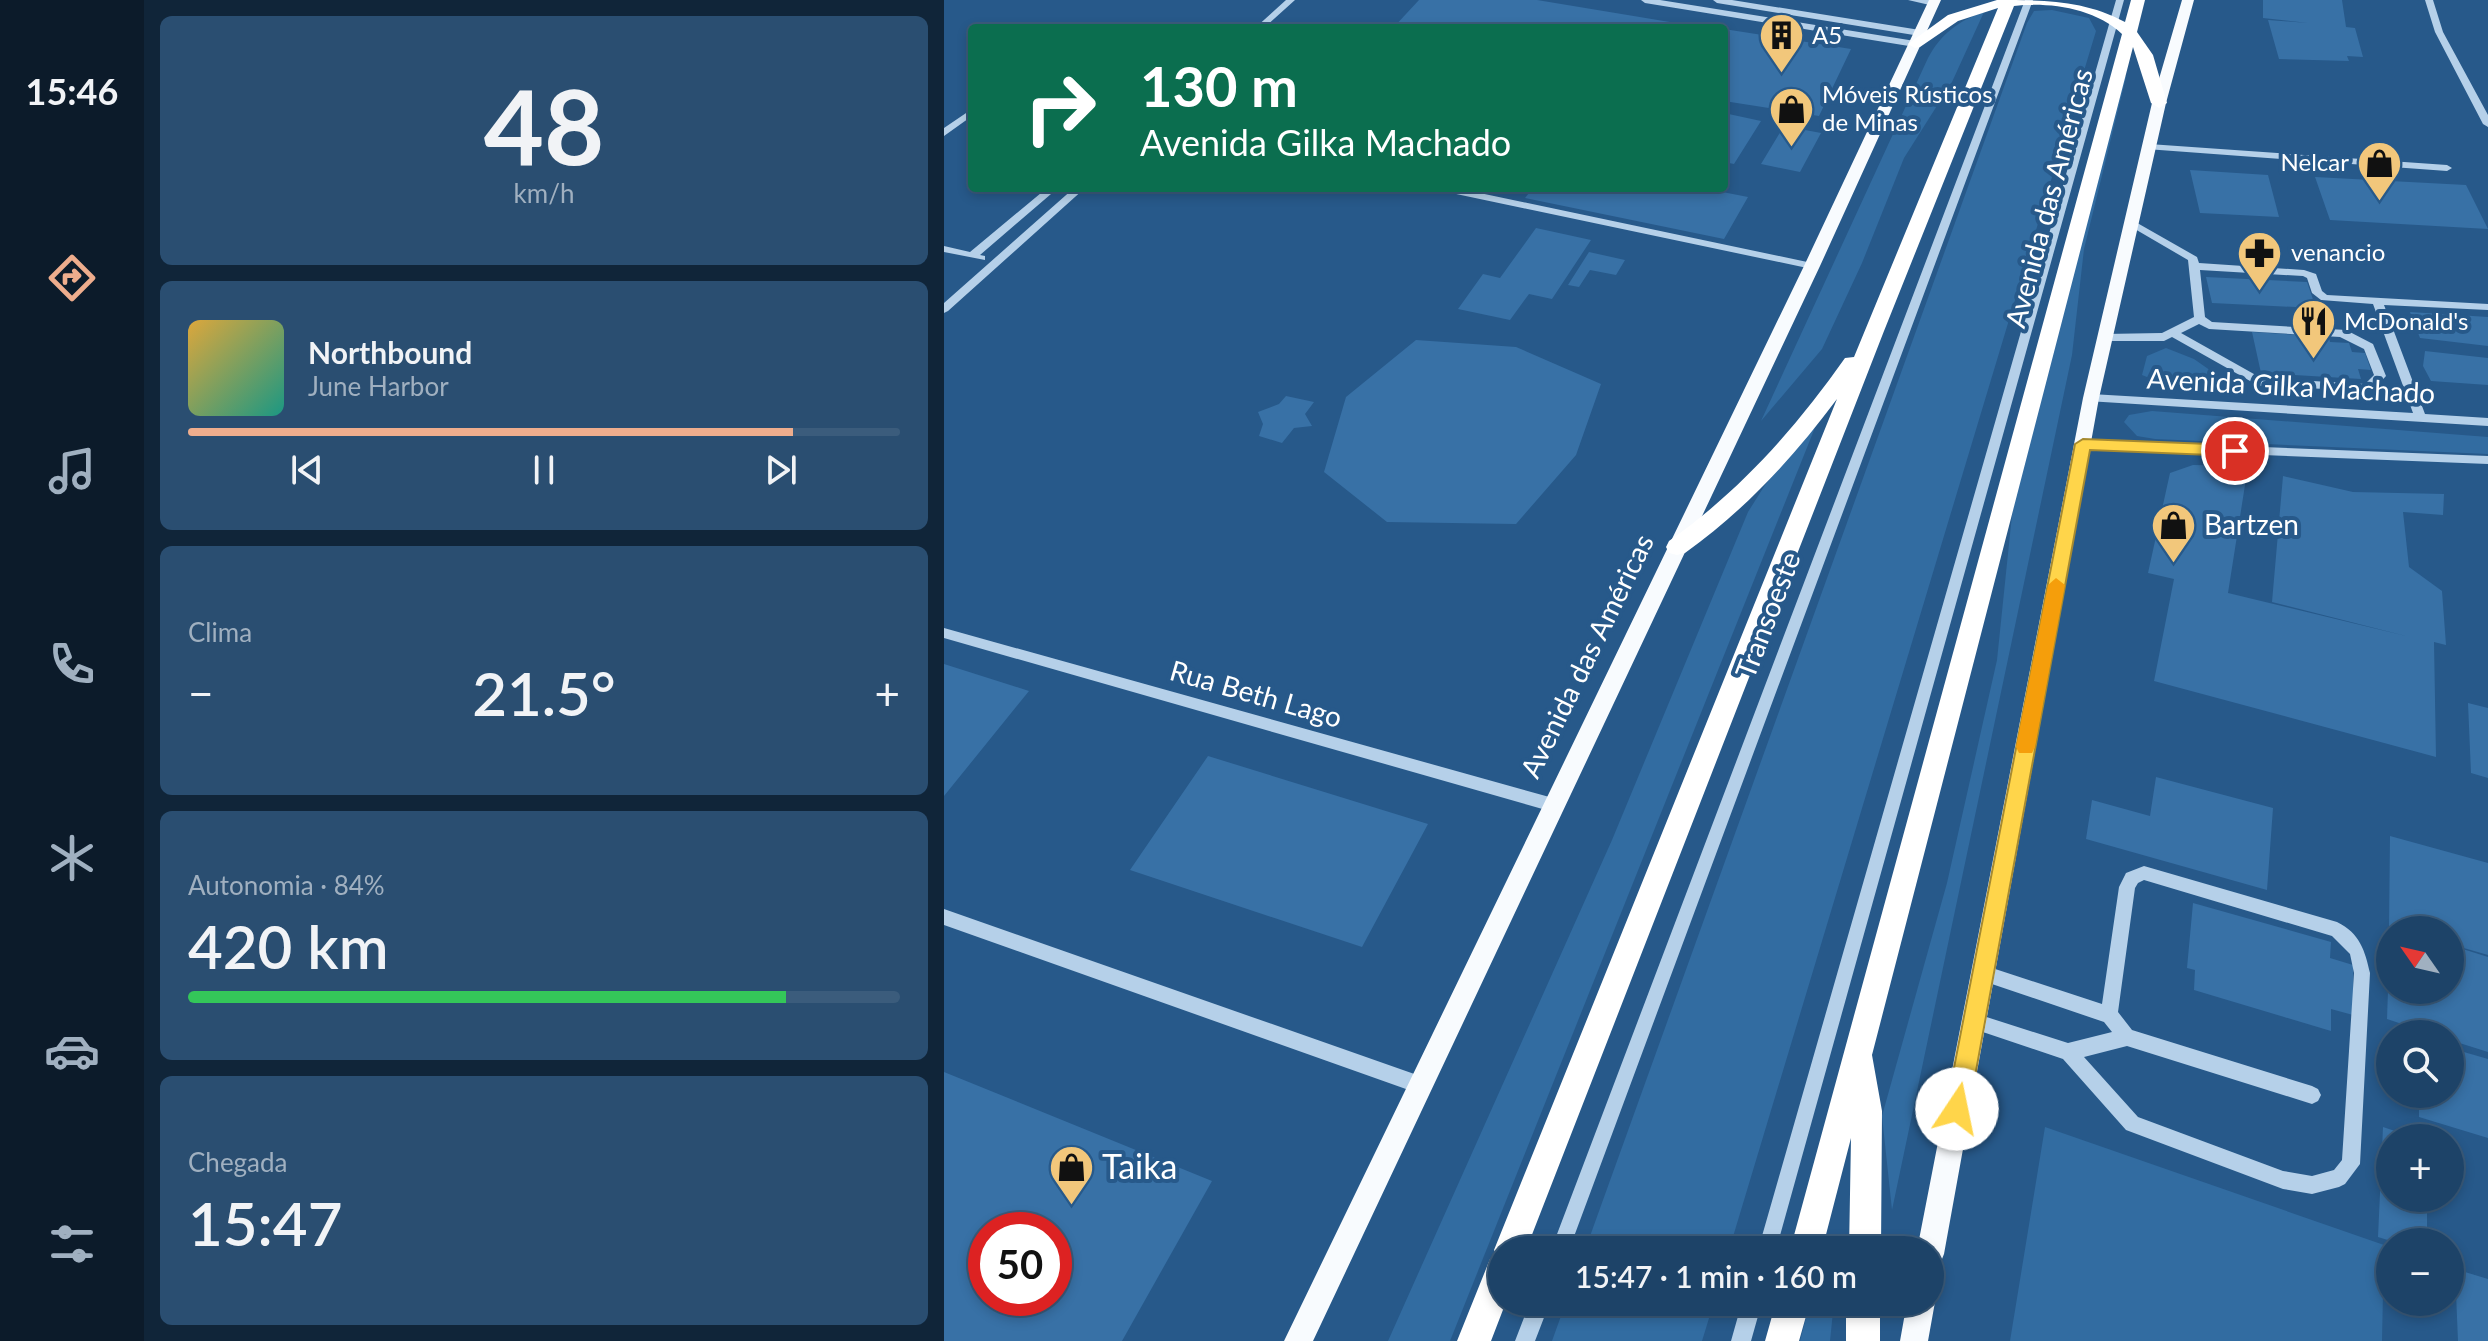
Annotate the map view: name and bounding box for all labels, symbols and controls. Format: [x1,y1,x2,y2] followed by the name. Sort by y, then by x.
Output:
[1757,12,1805,75] building icon: A5
[1812,20,1842,49] place label: A5
[1140,52,1298,119] text: 130 m
[1008,56,1112,160] icon: right
[484,62,604,187] text: 48
[1997,64,2099,331] street label: Avenida das Américas
[26,69,118,113] text: 15:46
[1822,79,1993,136] place label: Móveis Rústicos de Minas
[1767,85,1815,148] shop icon: Móveis Rústicos de Minas
[1140,120,1511,164] text: Avenida Gilka Machado
[2356,139,2404,202] shop icon: Nelcar
[2281,147,2349,176] place label: Nelcar
[514,177,574,209] text: km/h
[2236,229,2284,292] pharmacy icon: venancio
[2291,237,2385,266] place label: venancio
[44,250,100,306] icon: directions
[2289,298,2337,361] restaurant icon: McDonald's
[2344,306,2468,335] place label: McDonald's
[308,334,472,370] text: Northbound
[2146,360,2436,410] street label: Avenida Gilka Machado
[308,370,449,402] text: June Harbor
[2201,417,2269,485] pin
[2213,429,2257,473] icon: arrive
[44,443,100,499] icon: music
[285,448,329,492] icon: previous
[522,448,566,492] icon: pause
[759,448,803,492] icon: next
[2149,501,2197,564] shop icon: Bartzen
[2204,507,2299,541] place label: Bartzen
[1512,528,1660,783] street label: Avenida das Américas
[1727,547,1807,683] street label: Transoeste
[188,616,252,648] text: Clima
[44,636,100,692] icon: phone
[1166,652,1346,734] street label: Rua Beth Lago
[472,657,616,729] text: 21.5°
[188,667,214,719] text: −
[874,667,900,719] text: +
[44,830,100,886] icon: climate
[188,869,385,901] text: Autonomia · 84%
[188,910,389,982] text: 420 km
[2376,916,2464,1004] north arrow
[2376,916,2464,1316] map controls
[2376,1020,2464,1108] button: search
[44,1023,100,1079] icon: car
[1915,1067,1999,1151] position arrow
[2376,1124,2464,1212] button: +
[1047,1143,1095,1206] shop icon: Taika
[1102,1145,1177,1186] place label: Taika
[188,1146,288,1178] text: Chegada
[188,1187,342,1259] text: 15:47
[968,1212,1072,1316] speed limit sign: 50
[44,1216,100,1272] icon: filters
[2376,1228,2464,1316] button: −
[1575,1258,1857,1294] text: 15:47 · 1 min · 160 m

